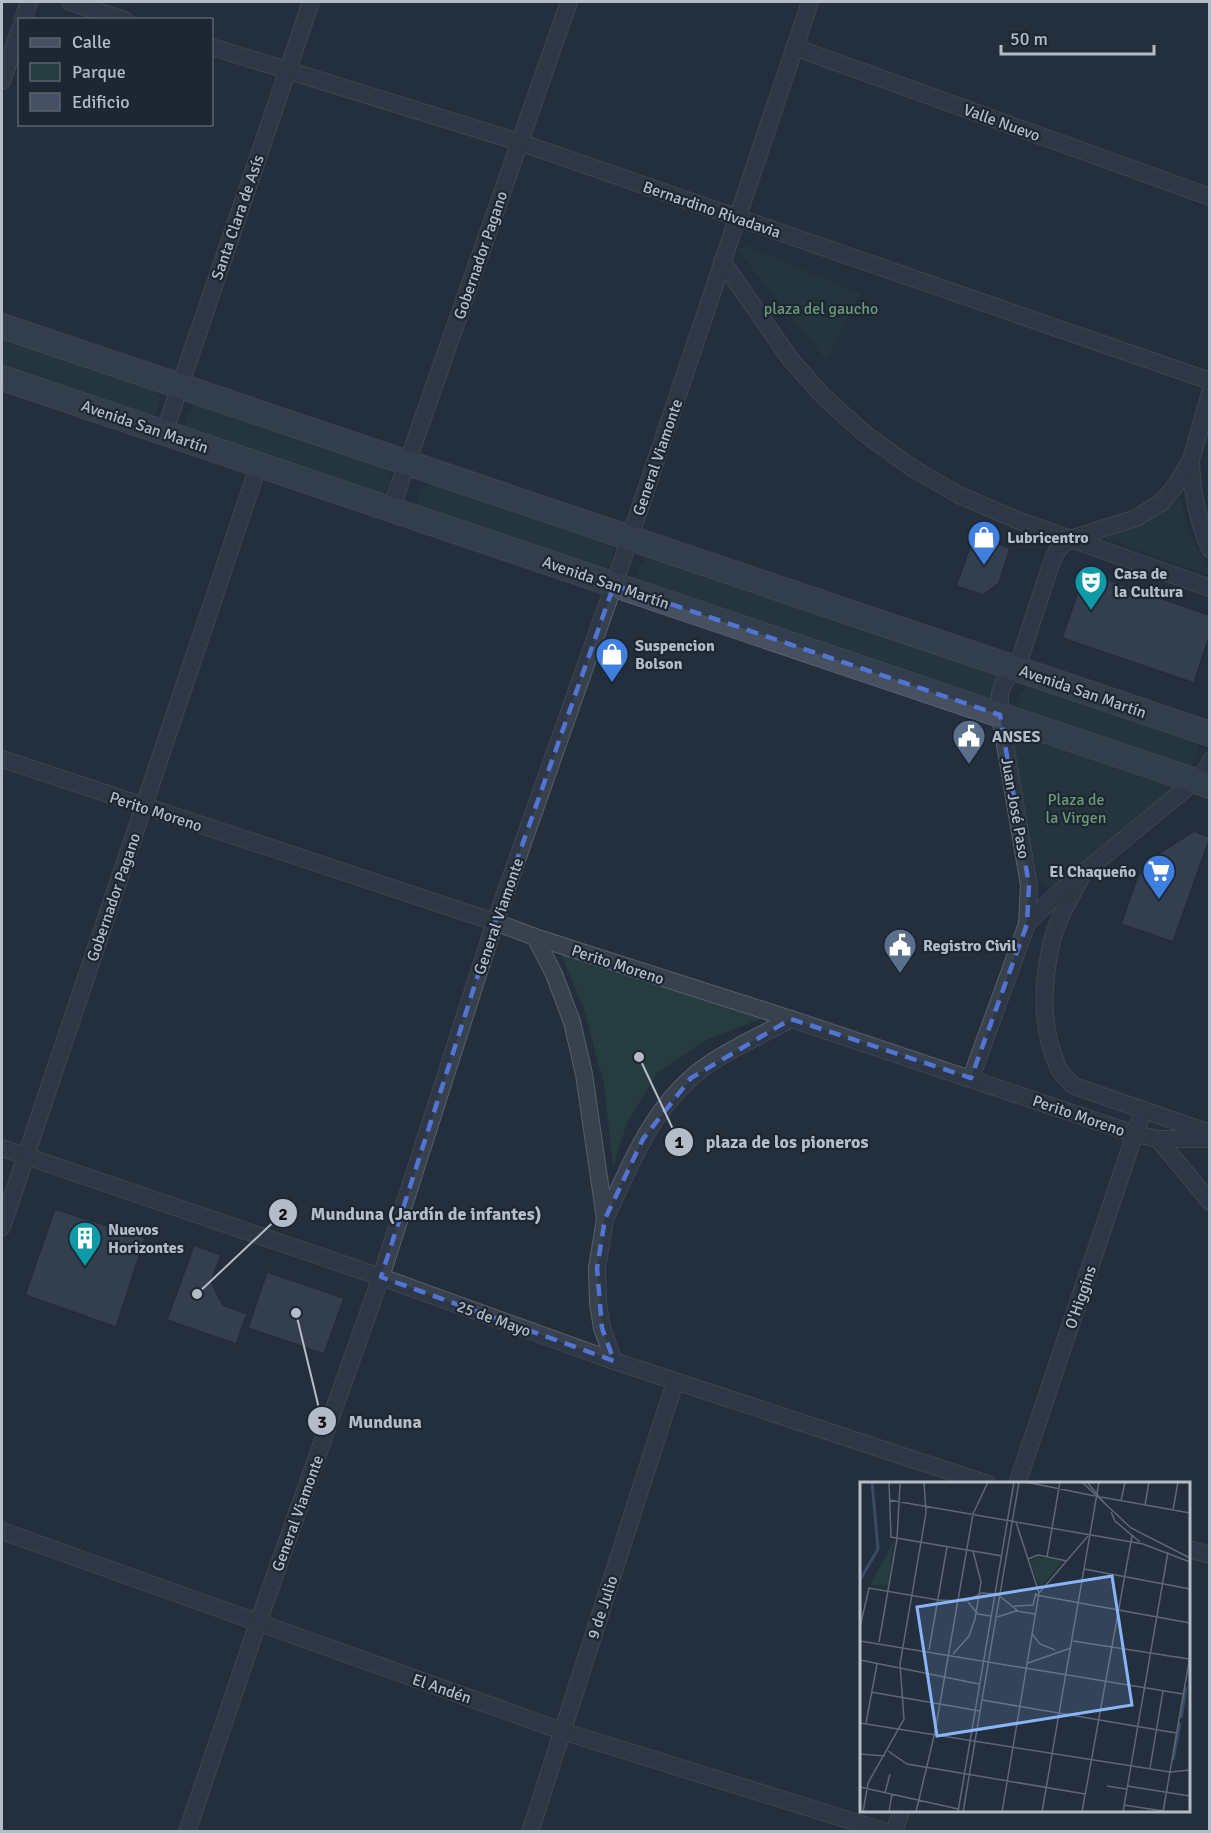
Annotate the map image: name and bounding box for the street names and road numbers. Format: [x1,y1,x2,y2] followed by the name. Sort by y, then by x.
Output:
[961,100,1043,146] street label: Valle Nuevo
[207,152,269,283] street label: Santa Clara de Asís
[640,177,783,243] street label: Bernardino Rivadavia
[450,189,512,322] street label: Gobernador Pagano
[79,396,211,458] street label: Avenida San Martín
[629,396,687,518] street label: General Viamonte
[540,552,672,614] street label: Avenida San Martín
[1017,661,1149,723] street label: Avenida San Martín
[996,756,1034,860] street label: Juan José Paso
[107,788,205,836] street label: Perito Moreno
[83,831,145,964] street label: Gobernador Pagano
[470,855,528,977] street label: General Viamonte
[569,941,667,989] street label: Perito Moreno
[1030,1091,1127,1141] street label: Perito Moreno
[1061,1263,1101,1332] street label: O'Higgins
[454,1296,533,1342] street label: 25 de Mayo
[268,1453,328,1574] street label: General Viamonte
[583,1573,623,1641] street label: 9 de Julio
[410,1670,474,1708] street label: El Andén

